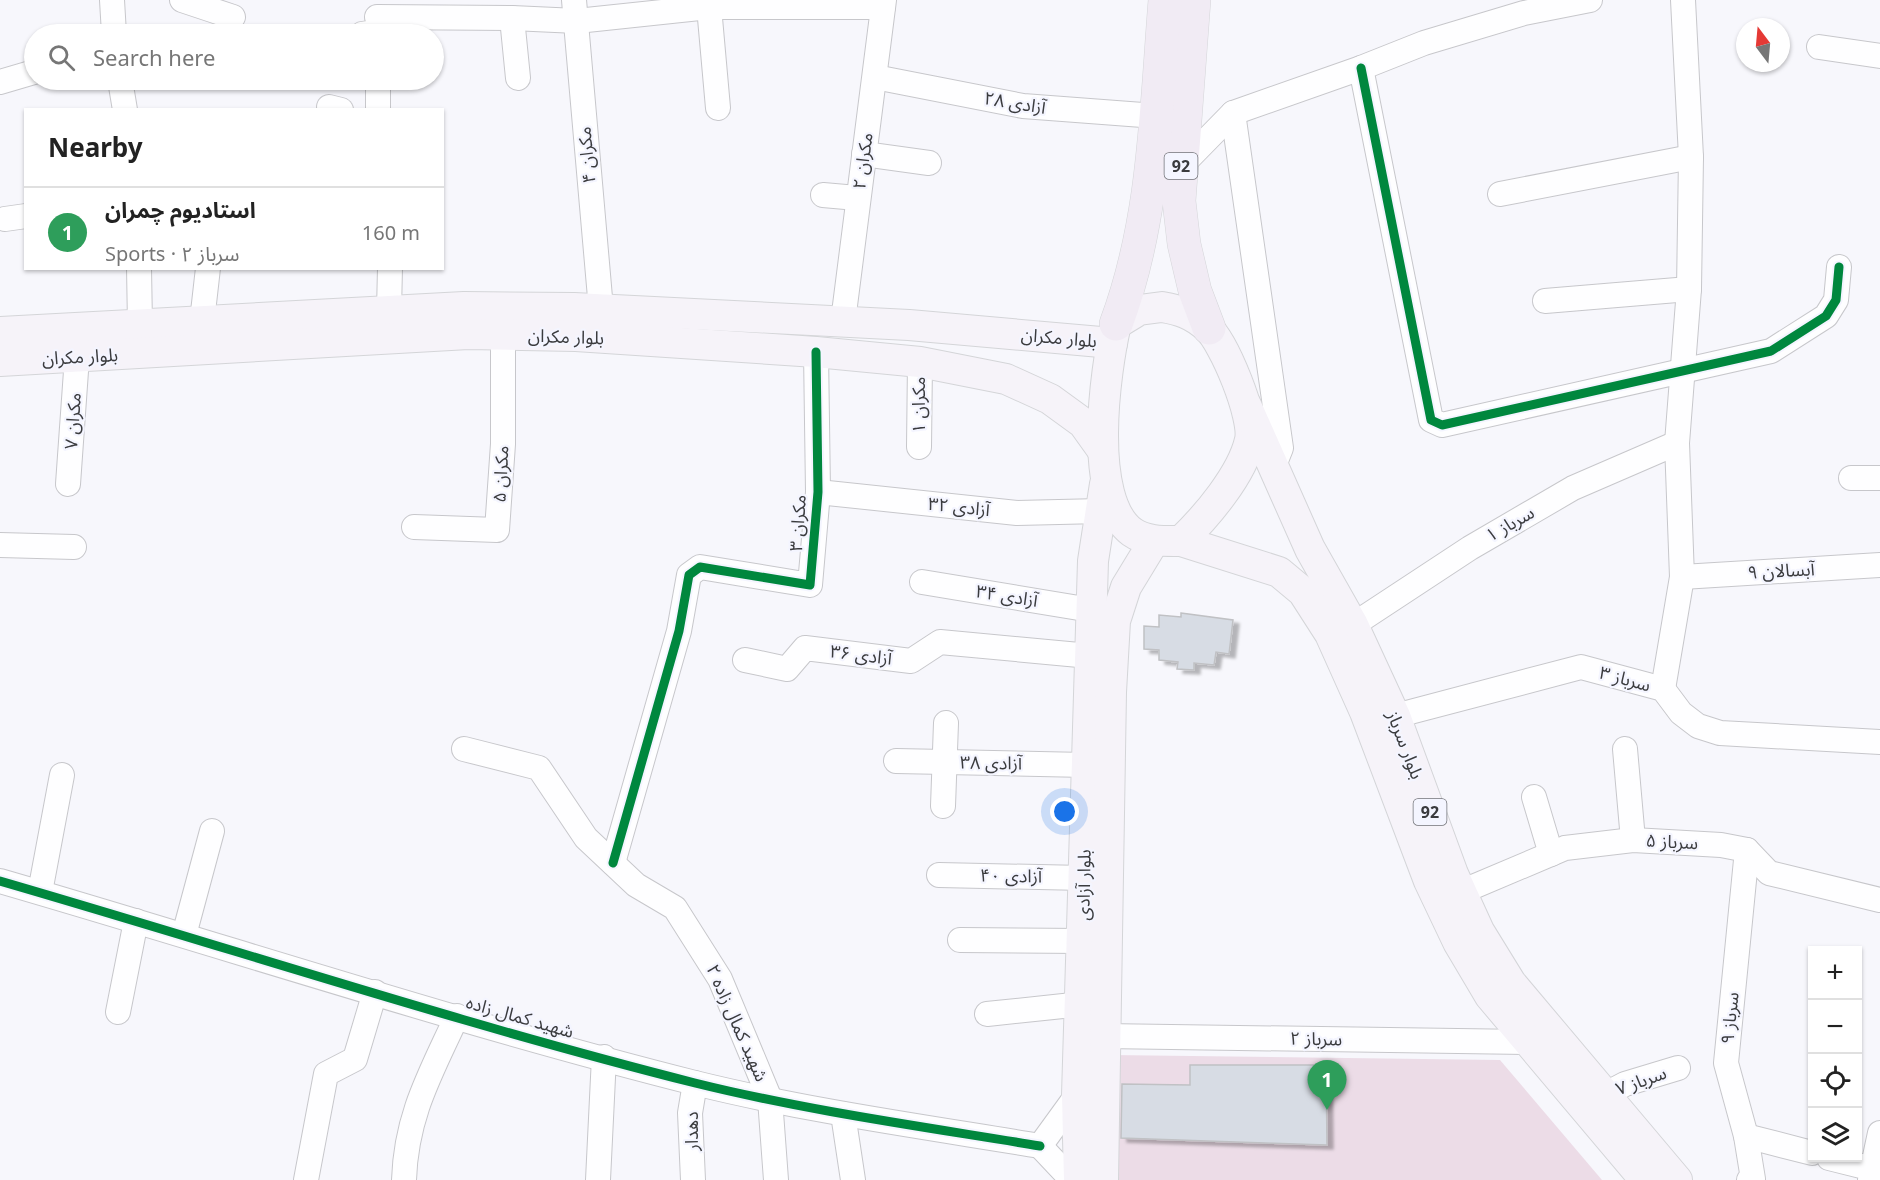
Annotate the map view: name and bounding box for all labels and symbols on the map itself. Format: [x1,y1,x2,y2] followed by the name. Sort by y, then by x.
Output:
[1736,18,1790,72] north arrow
[983,85,1048,119] street label: آزادی ۲۸
[572,126,600,184] street label: مکران ۴
[846,131,878,191] street label: مکران ۲
[1164,153,1198,179] road number: 92
[1020,322,1098,352] street label: بلوار مکران
[528,323,605,349] street label: بلوار مکران
[41,342,119,370] street label: بلوار مکران
[906,377,930,433] street label: مکران ۱
[58,392,86,450] street label: مکران ۷
[487,445,513,503] street label: مکران ۵
[927,491,992,521] street label: آزادی ۳۲
[783,494,811,552] street label: مکران ۳
[1481,500,1538,547] street label: سرباز ۱
[1747,556,1816,584] street label: آبسالان ۹
[975,578,1040,612] street label: آزادی ۳۴
[829,638,894,670] street label: آزادی ۳۶
[1597,660,1654,696] street label: سرباز ۳
[1382,706,1430,782] street label: بلوار سرباز
[960,749,1023,775] street label: آزادی ۳۸
[1050,797,1079,826] your location
[1414,799,1446,825] road number: 92
[1645,828,1699,854] street label: سرباز ۵
[1070,849,1096,921] street label: بلوار آزادی
[980,862,1043,888] street label: آزادی ۴۰
[701,960,774,1085] street label: شهید کمال زاده ۲
[464,989,577,1043] street label: شهید کمال زاده
[1714,991,1744,1045] street label: سرباز ۹
[1290,1026,1342,1050] street label: سرباز ۲
[1308,1060,1346,1110] pin: 1
[1612,1060,1669,1100] street label: سرباز ۷
[679,1111,703,1152] street label: دهدار

